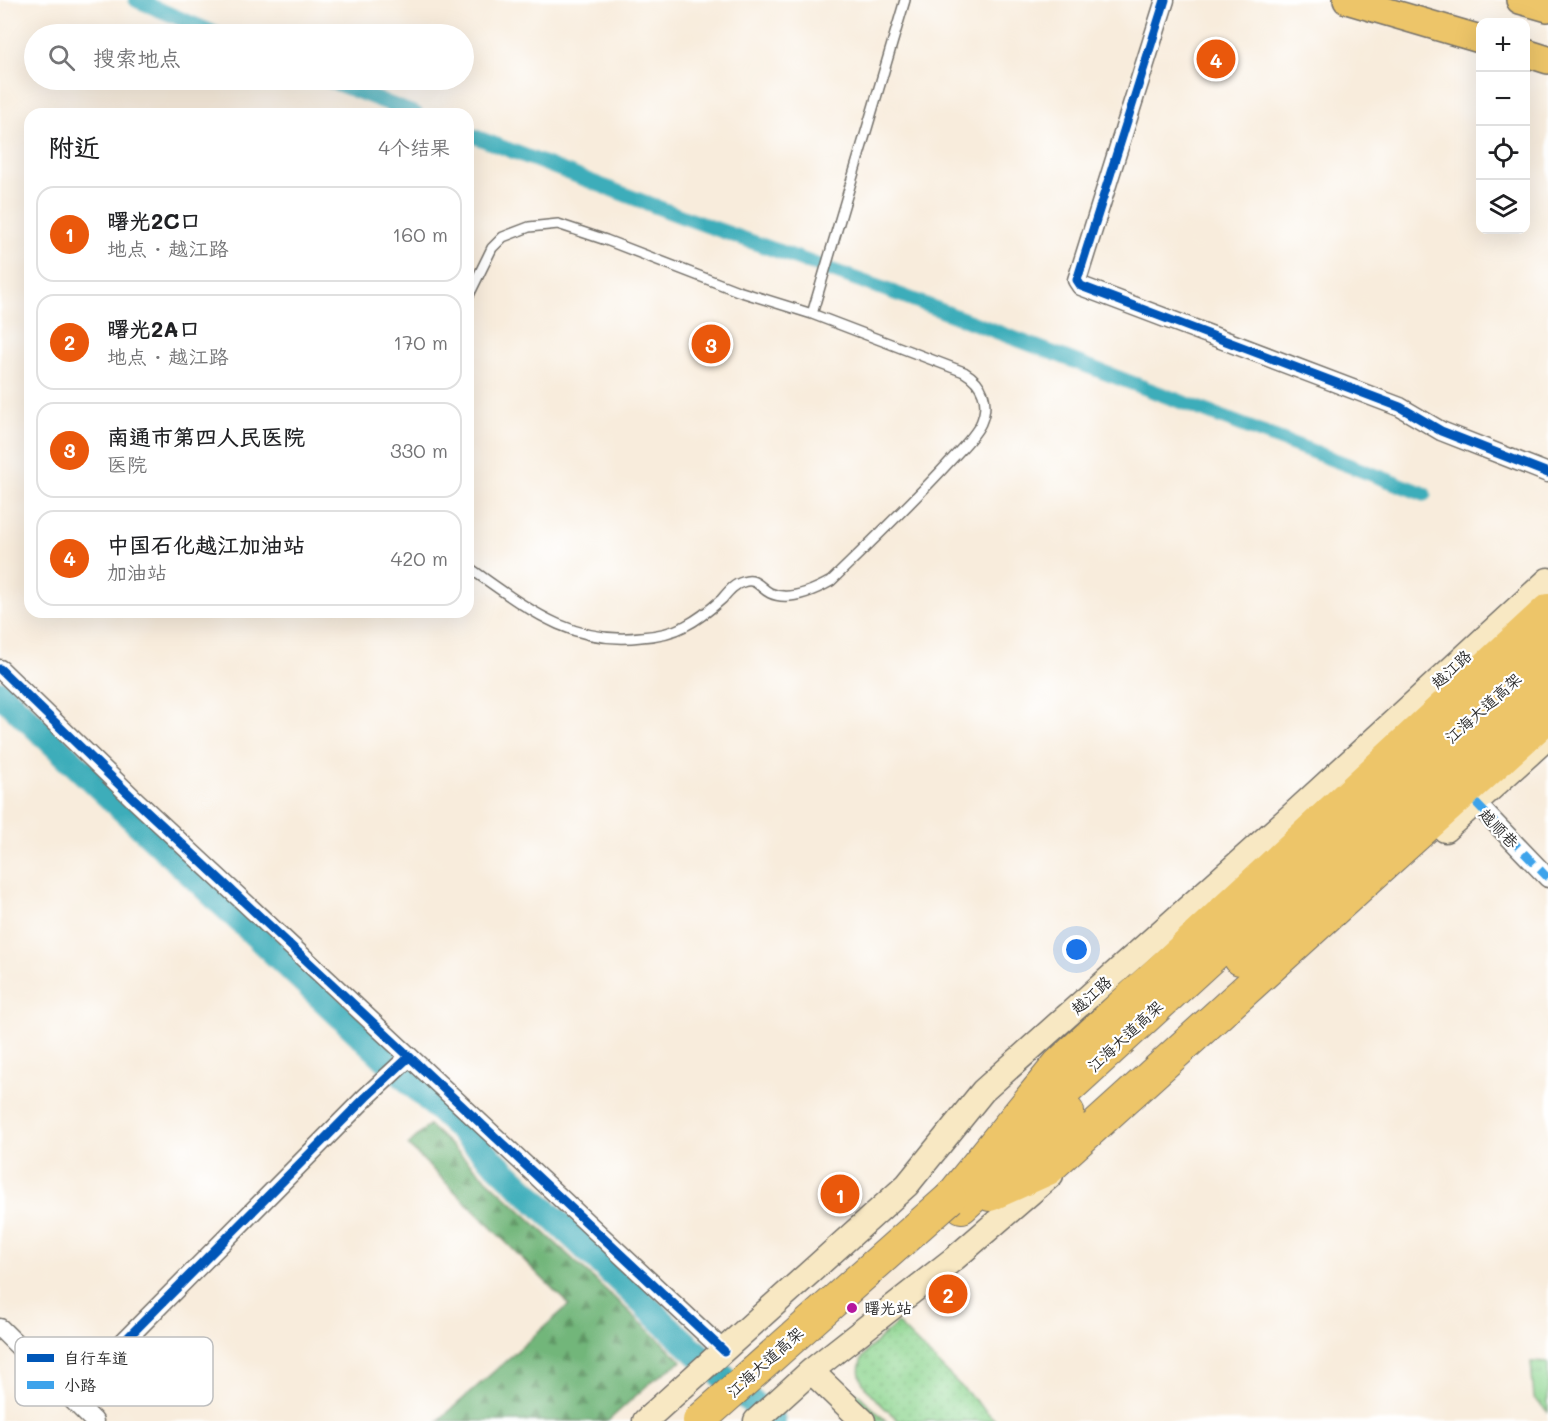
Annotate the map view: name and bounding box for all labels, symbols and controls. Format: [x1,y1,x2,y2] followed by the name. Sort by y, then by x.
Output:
[1476,18,1530,234] map controls
[1476,18,1530,72] button: +
[24,24,474,90] search box
[1196,36,1236,82] pin: 4
[45,41,78,74] icon: search
[93,43,181,72] text: 搜索地点
[1476,72,1530,126] button: −
[1476,126,1530,180] button: locate
[48,130,100,164] text: 附近
[378,134,450,160] text: 4个结果
[1476,180,1530,234] button: layers
[107,206,202,235] text: 曙光2C口
[65,221,74,247] text: 1
[392,221,448,247] text: 160 m
[107,235,229,261] text: 地点 · 越江路
[107,314,201,343] text: 曙光2A口
[692,322,730,366] pin: 3
[64,329,75,355] text: 2
[393,329,448,355] text: 170 m
[107,343,229,369] text: 地点 · 越江路
[107,422,305,451] text: 南通市第四人民医院
[64,437,76,463] text: 3
[390,437,448,463] text: 330 m
[107,451,147,477] text: 医院
[107,530,305,559] text: 中国石化越江加油站
[63,545,76,571] text: 4
[390,545,448,571] text: 420 m
[107,559,167,585] text: 加油站
[1426,645,1475,693] street label: 越江路
[1440,668,1525,748] street label: 江海大道高架
[1475,803,1524,852] street label: 越顺巷
[1062,935,1091,964] your location
[1066,971,1116,1018] street label: 越江路
[1082,995,1167,1076] street label: 江海大道高架
[820,1172,860,1216] pin: 1
[928,1272,968,1316] pin: 2
[864,1297,912,1318] place label: 曙光站
[845,1301,859,1315] marker: 曙光站
[722,1322,807,1402] street label: 江海大道高架
[15,1337,213,1406] legend
[64,1347,128,1368] text: 自行车道
[64,1374,96,1395] text: 小路

